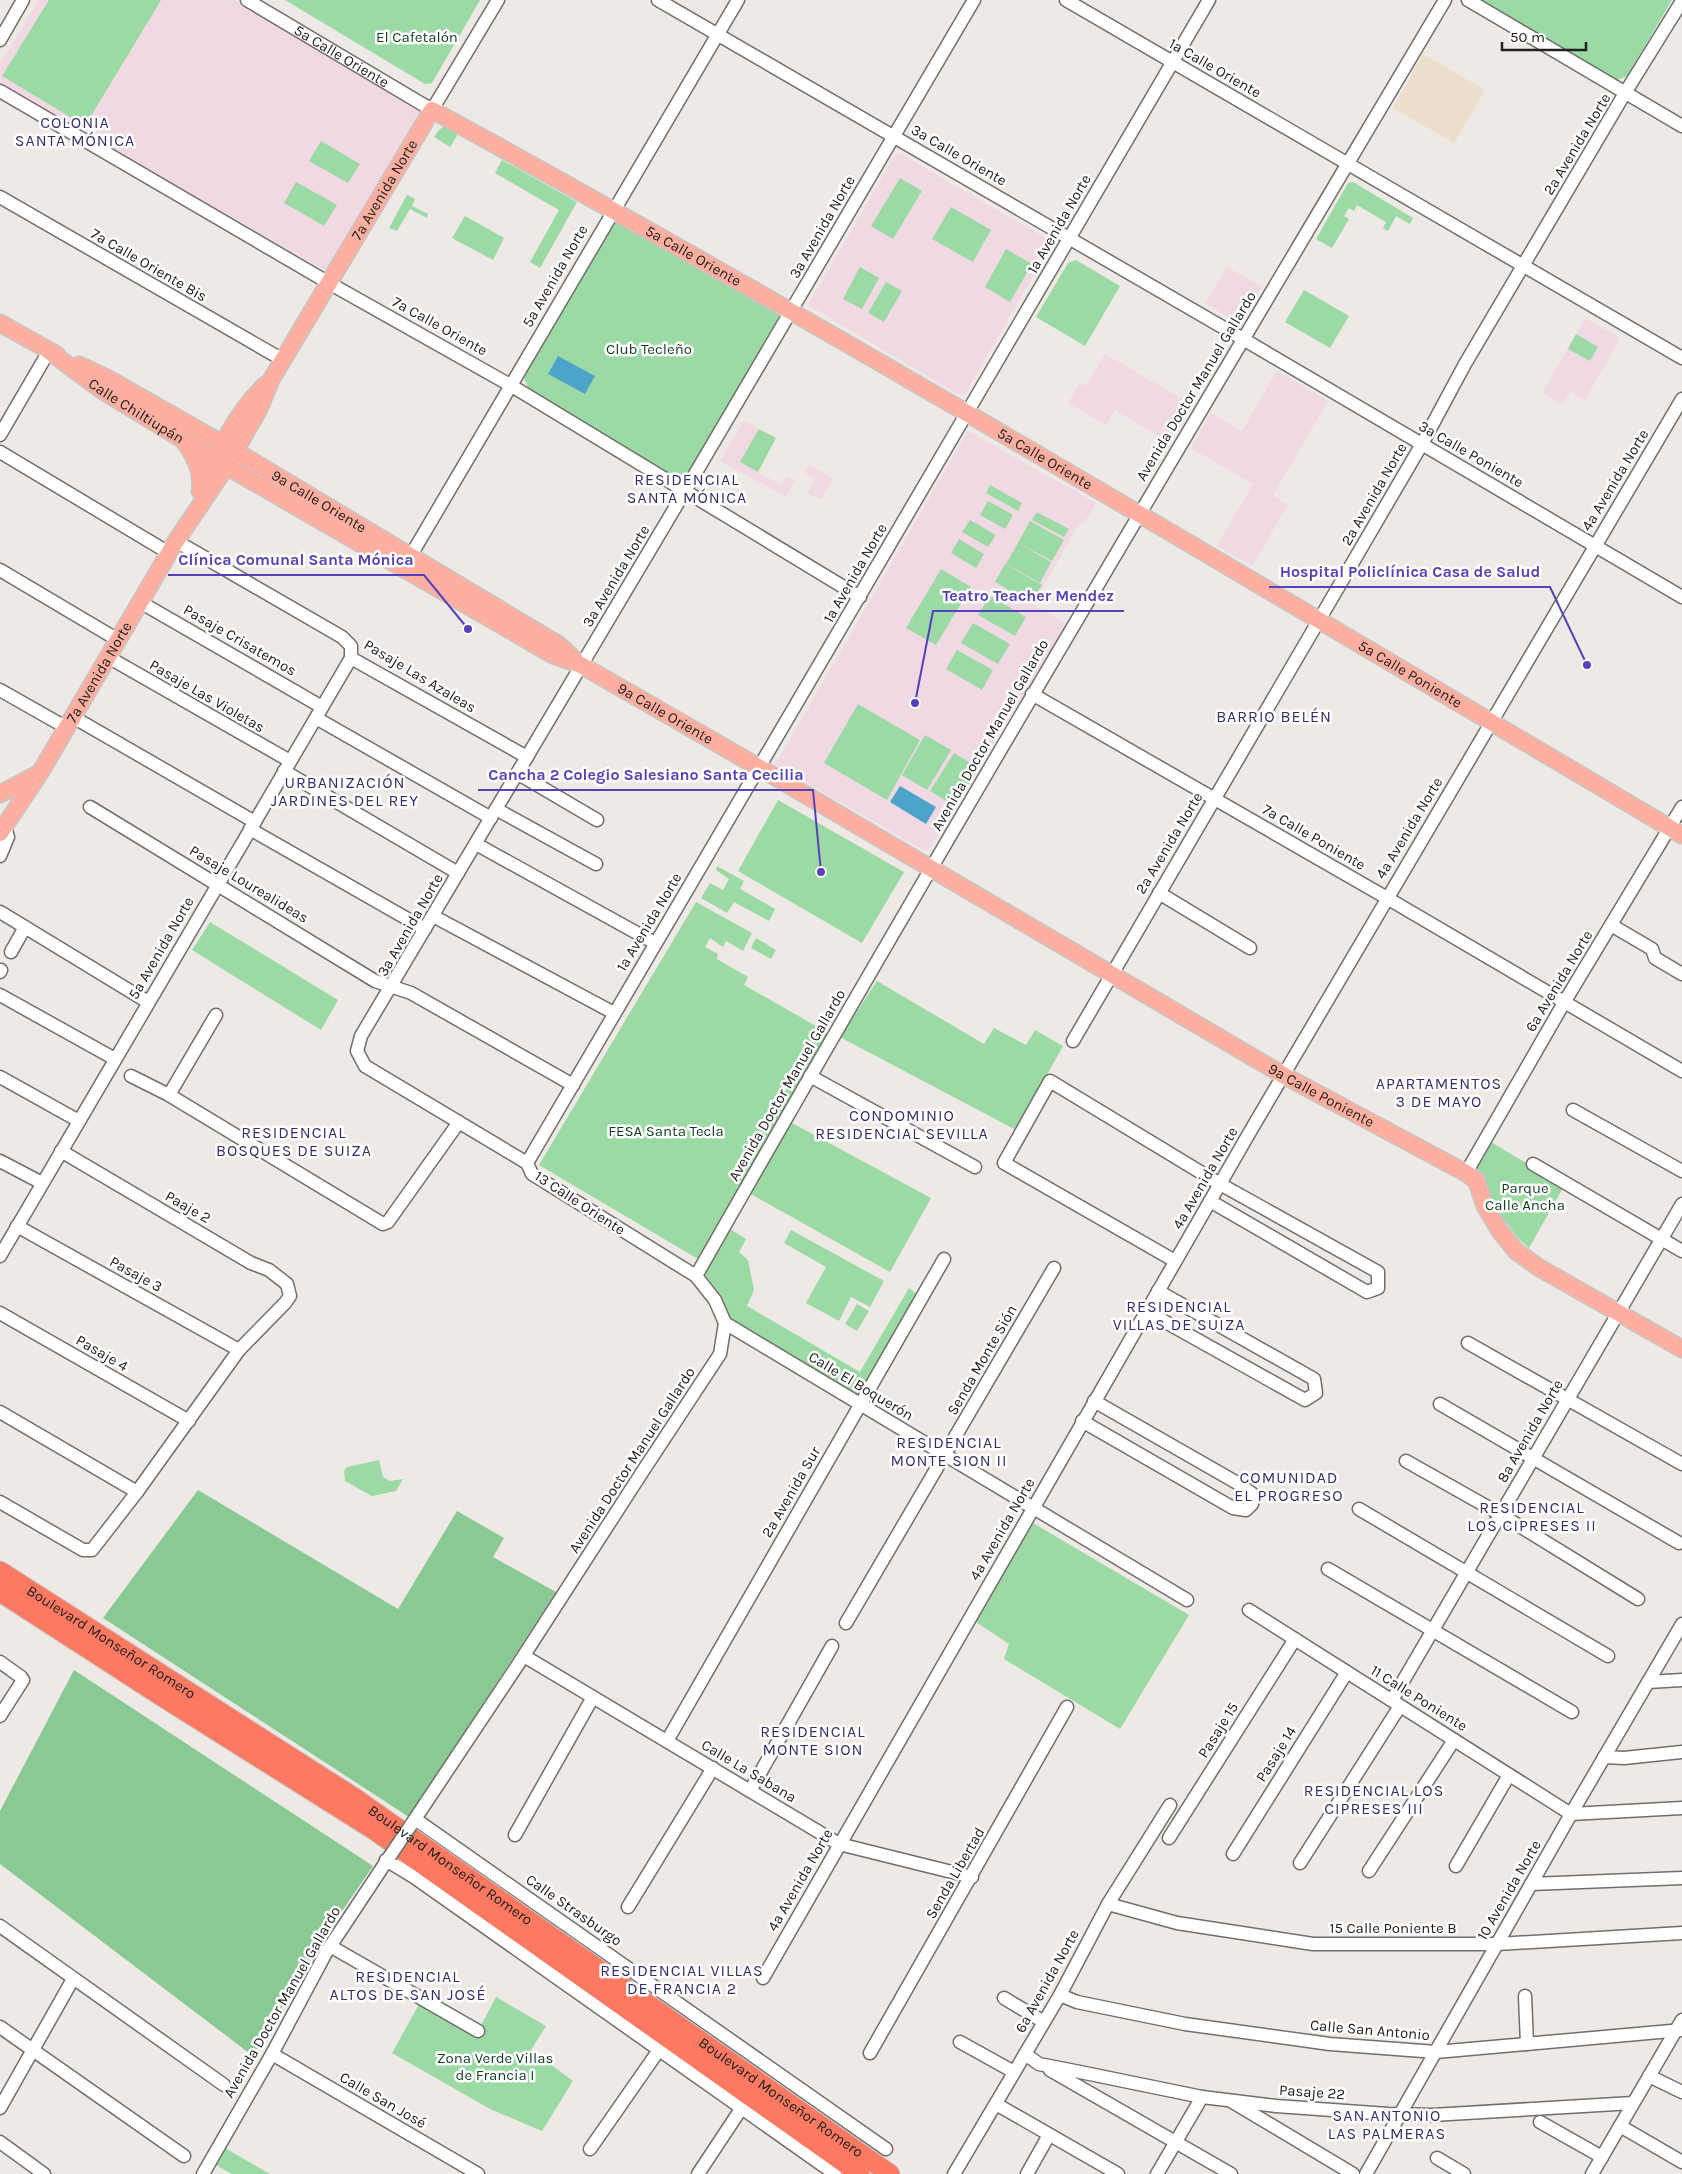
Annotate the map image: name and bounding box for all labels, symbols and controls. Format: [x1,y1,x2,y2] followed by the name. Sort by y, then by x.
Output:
[1502,20,1586,52] scale bar
[291,21,392,91] street label: 5a Calle Oriente
[376,28,458,46] park label: El Cafetalón
[1510,28,1545,46] text: 50 m
[1166,34,1264,102] street label: 1a Calle Oriente
[1540,90,1614,198] street label: 2a Avenida Norte
[15,113,135,150] district label: COLONIA SANTA MÓNICA
[908,120,1010,190] street label: 3a Calle Oriente
[348,136,421,243] street label: 7a Avenida Norte
[1023,171,1095,277] street label: 1a Avenida Norte
[785,172,859,282] street label: 3a Avenida Norte
[518,222,592,330] street label: 5a Avenida Norte
[642,222,744,290] street label: 5a Calle Oriente
[88,224,210,306] street label: 7a Calle Oriente Bis
[1132,288,1260,484] street label: Avenida Doctor Manuel Gallardo
[389,293,491,359] street label: 7a Calle Oriente
[606,340,692,358] park label: Club Tecleño
[85,374,187,448] street label: Calle Chiltiupán
[1415,417,1527,491] street label: 3a Calle Poniente
[994,424,1096,493] street label: 5a Calle Oriente
[1578,426,1652,534] street label: 4a Avenida Norte
[1337,439,1411,549] street label: 2a Avenida Norte
[268,466,370,537] street label: 9a Calle Oriente
[627,470,747,507] district label: RESIDENCIAL SANTA MÓNICA
[819,520,891,626] street label: 1a Avenida Norte
[578,522,654,630] street label: 3a Avenida Norte
[168,544,424,575] callout: Clínica Comunal Santa Mónica
[178,550,414,569] text: Clínica Comunal Santa Mónica
[1269,556,1550,587] callout: Hospital Policlínica Casa de Salud
[1280,562,1540,581] text: Hospital Policlínica Casa de Salud
[933,580,1124,611] callout: Teatro Teacher Mendez
[942,586,1114,605] text: Teatro Teacher Mendez
[180,600,300,680] street label: Pasaje Crisatemos
[63,618,136,726] street label: 7a Avenida Norte
[361,635,479,717] street label: Pasaje Las Azaleas
[928,636,1052,834] street label: Avenida Doctor Manuel Gallardo
[1355,636,1465,712] street label: 5a Calle Poniente
[146,656,268,736] street label: Pasaje Las Violetas
[614,679,716,748] street label: 9a Calle Oriente
[1216,707,1332,726] district label: BARRIO BELÉN
[478,759,813,790] callout: Cancha 2 Colegio Salesiano Santa Cecilia
[488,765,804,784] text: Cancha 2 Colegio Salesiano Santa Cecilia
[271,773,419,810] district label: URBANIZACIÓN JARDINES DEL REY
[1372,774,1446,882] street label: 4a Avenida Norte
[1132,789,1206,897] street label: 2a Avenida Norte
[1259,800,1369,874] street label: 7a Calle Poniente
[186,841,312,927] street label: Pasaje Lourealideas
[613,869,685,975] street label: 1a Avenida Norte
[373,870,447,980] street label: 3a Avenida Norte
[124,894,198,1002] street label: 5a Avenida Norte
[1522,927,1596,1035] street label: 6a Avenida Norte
[725,986,849,1184] street label: Avenida Doctor Manuel Gallardo
[1265,1059,1377,1131] street label: 9a Calle Poniente
[1376,1074,1502,1111] district label: APARTAMENTOS 3 DE MAYO
[815,1106,989,1143] district label: CONDOMINIO RESIDENCIAL SEVILLA
[608,1122,724,1140] park label: FESA Santa Tecla
[216,1123,372,1160] district label: RESIDENCIAL BOSQUES DE SUIZA
[1168,1124,1242,1232] street label: 4a Avenida Norte
[531,1167,629,1239] street label: 13 Calle Oriente
[1485,1179,1565,1214] park label: Parque Calle Ancha
[162,1187,214,1227] street label: Paaje 2
[106,1252,166,1296] street label: Pasaje 3
[1113,1297,1245,1334] district label: RESIDENCIAL VILLAS DE SUIZA
[943,1302,1021,1418] street label: Senda Monte Sión
[73,1331,132,1375] street label: Pasaje 4
[805,1348,917,1424] street label: Calle El Boquerón
[565,1364,699,1556] street label: Avenida Doctor Manuel Gallardo
[1493,1376,1567,1486] street label: 8a Avenida Norte
[891,1433,1007,1470] district label: RESIDENCIAL MONTE SION II
[758,1443,825,1541] street label: 2a Avenida Sur
[1234,1468,1344,1505] district label: COMUNIDAD EL PROGRESO
[965,1475,1039,1583] street label: 4a Avenida Norte
[1467,1498,1597,1535] district label: RESIDENCIAL LOS CIPRESES II
[23,1582,199,1703] street label: Boulevard Monseñor Romero
[1367,1661,1471,1735] street label: 11 Calle Poniente
[1194,1699,1242,1761] street label: Pasaje 15
[760,1722,866,1759] district label: RESIDENCIAL MONTE SION
[1252,1722,1300,1785] street label: Pasaje 14
[698,1736,800,1806] street label: Calle La Sabana
[1304,1781,1444,1818] district label: RESIDENCIAL LOS CIPRESES III
[365,1801,536,1929] street label: Boulevard Monseñor Romero
[922,1824,988,1922] street label: Senda Libertad
[763,1826,837,1934] street label: 4a Avenida Norte
[1473,1837,1545,1943] street label: 10 Avenida Norte
[522,1870,626,1950] street label: Calle Strasburgo
[220,1903,344,2101] street label: Avenida Doctor Manuel Gallardo
[1329,1919,1457,1937] street label: 15 Calle Poniente B
[1011,1926,1083,2036] street label: 6a Avenida Norte
[600,1961,764,1998] district label: RESIDENCIAL VILLAS DE FRANCIA 2
[329,1967,487,2004] district label: RESIDENCIAL ALTOS DE SAN JOSÉ
[1309,2016,1431,2044] street label: Calle San Antonio
[695,2033,867,2161] street label: Boulevard Monseñor Romero
[437,2049,553,2084] park label: Zona Verde Villas de Francia I
[337,2068,429,2132] street label: Calle San José
[1278,2081,1346,2103] street label: Pasaje 22
[1328,2106,1446,2143] district label: SAN ANTONIO LAS PALMERAS

